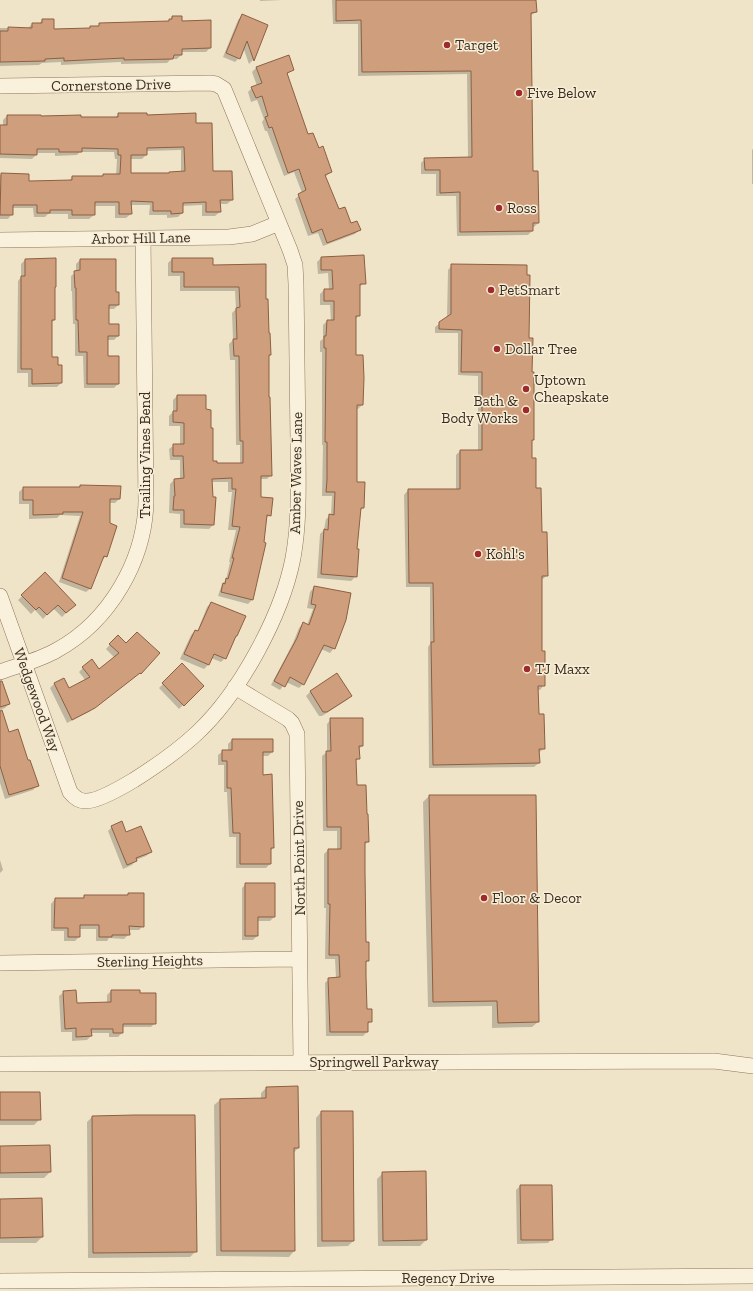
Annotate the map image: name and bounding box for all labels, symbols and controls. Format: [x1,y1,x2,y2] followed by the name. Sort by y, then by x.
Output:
[455,36,499,54] place label: Target
[442,40,452,50] marker: Target
[51,75,171,95] street label: Cornerstone Drive
[527,84,597,102] place label: Five Below
[514,88,524,98] marker: Five Below
[507,199,537,217] place label: Ross
[494,203,504,213] marker: Ross
[91,228,191,248] street label: Arbor Hill Lane
[499,281,560,299] place label: PetSmart
[486,285,496,295] marker: PetSmart
[505,340,577,358] place label: Dollar Tree
[492,344,502,354] marker: Dollar Tree
[534,371,609,406] place label: Uptown Cheapskate
[521,384,531,394] marker: Uptown Cheapskate
[136,391,154,518] street label: Trailing Vines Bend
[441,392,518,427] place label: Bath & Body Works
[521,405,531,415] marker: Bath & Body Works
[286,412,306,534] street label: Amber Waves Lane
[486,545,525,563] place label: Kohl's
[473,549,483,559] marker: Kohl's
[10,645,64,755] street label: Wedgewood Way
[535,660,590,678] place label: TJ Maxx
[522,664,532,674] marker: TJ Maxx
[289,800,309,916] street label: North Point Drive
[492,889,582,907] place label: Floor & Decor
[479,893,489,903] marker: Floor & Decor
[97,951,203,971] street label: Sterling Heights
[309,1053,439,1071] street label: Springwell Parkway
[402,1269,494,1287] street label: Regency Drive

